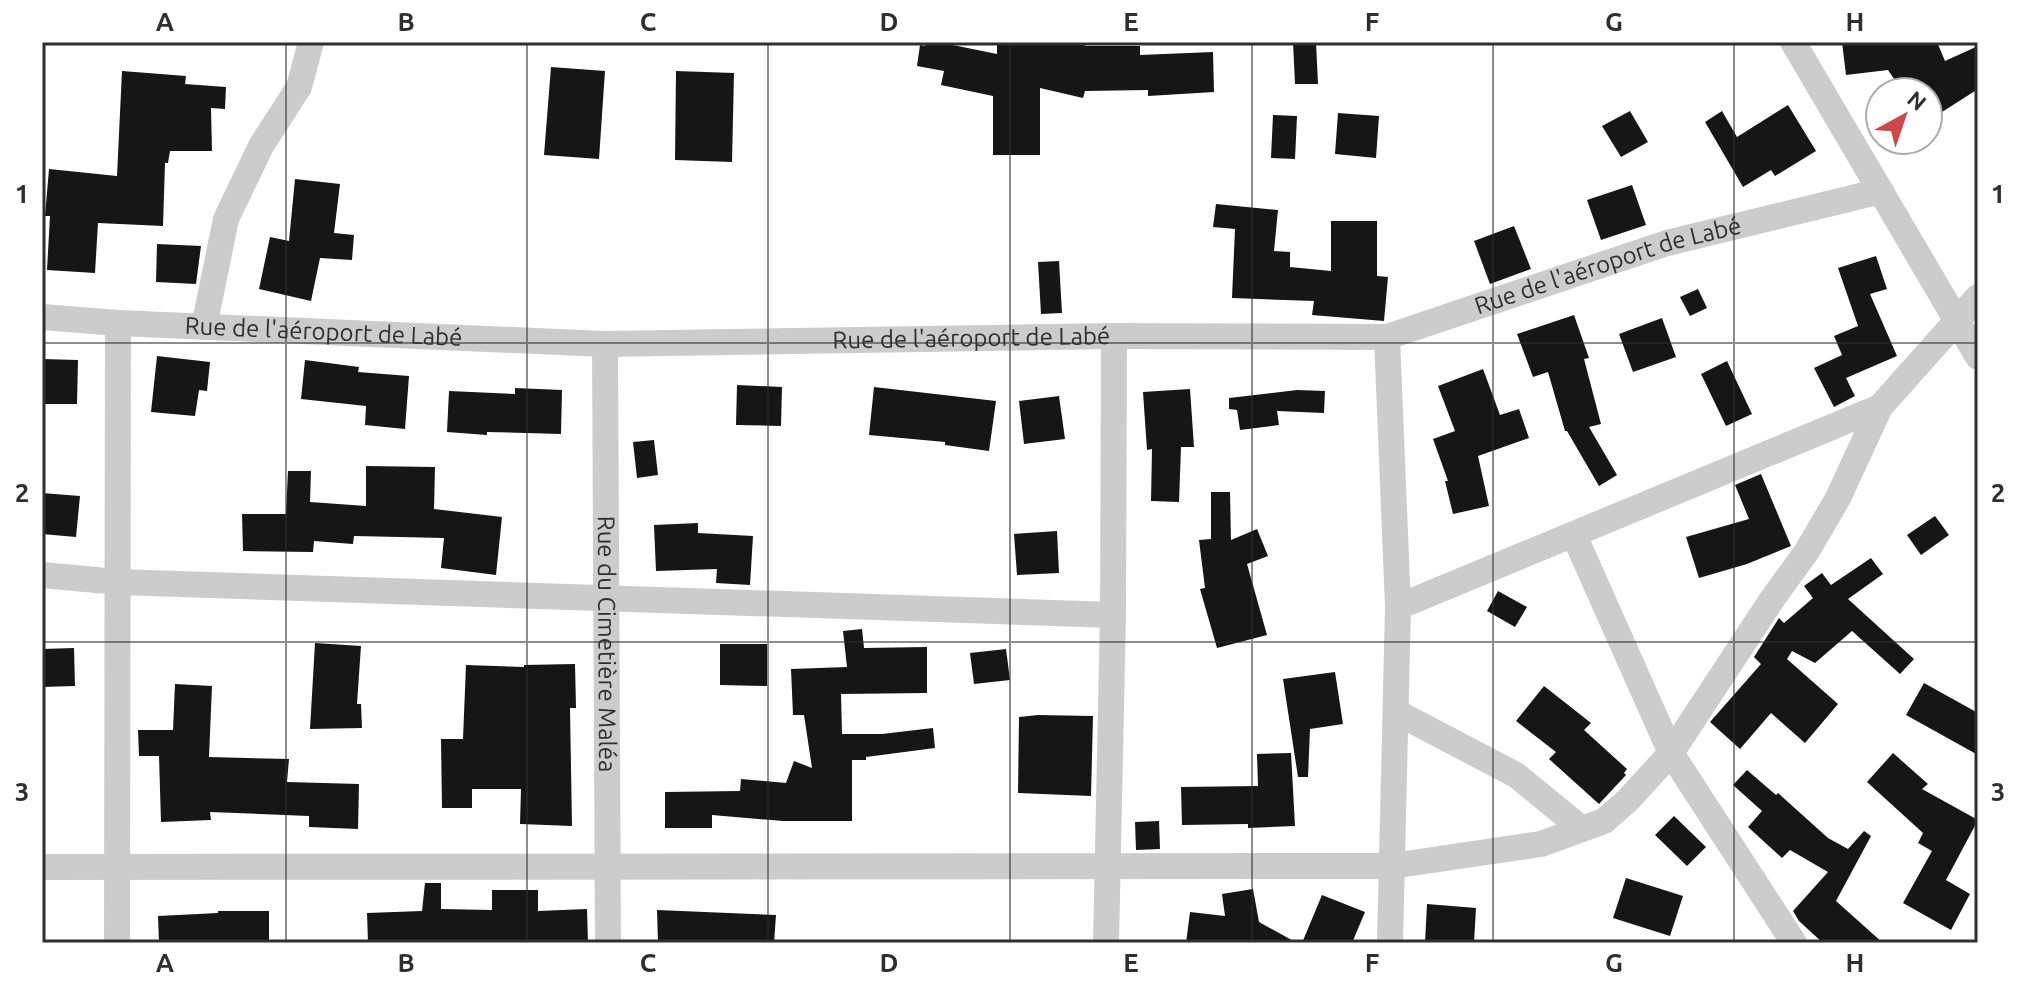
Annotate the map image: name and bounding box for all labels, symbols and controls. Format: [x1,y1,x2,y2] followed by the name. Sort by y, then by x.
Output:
[156,7,175,36] text: A
[397,7,415,36] text: B
[640,7,657,36] text: C
[880,7,898,36] text: D
[1123,7,1139,36] text: E
[1365,7,1379,36] text: F
[1605,7,1623,36] text: G
[1846,7,1864,36] text: H
[1864,76,1944,156] north arrow
[1903,85,1932,115] text: N
[15,179,29,208] text: 1
[1991,179,2005,208] text: 1
[1471,211,1744,320] street label: Rue de l'aéroport de Labé
[184,312,463,351] street label: Rue de l'aéroport de Labé
[832,322,1110,353] street label: Rue de l'aéroport de Labé
[15,478,29,507] text: 2
[1991,478,2005,507] text: 2
[593,516,621,772] street label: Rue du Cimetière Maléa
[15,777,29,806] text: 3
[1991,777,2005,806] text: 3
[156,948,175,977] text: A
[397,948,415,977] text: B
[640,948,657,977] text: C
[880,948,898,977] text: D
[1123,948,1139,977] text: E
[1365,948,1379,977] text: F
[1605,948,1623,977] text: G
[1846,948,1864,977] text: H

